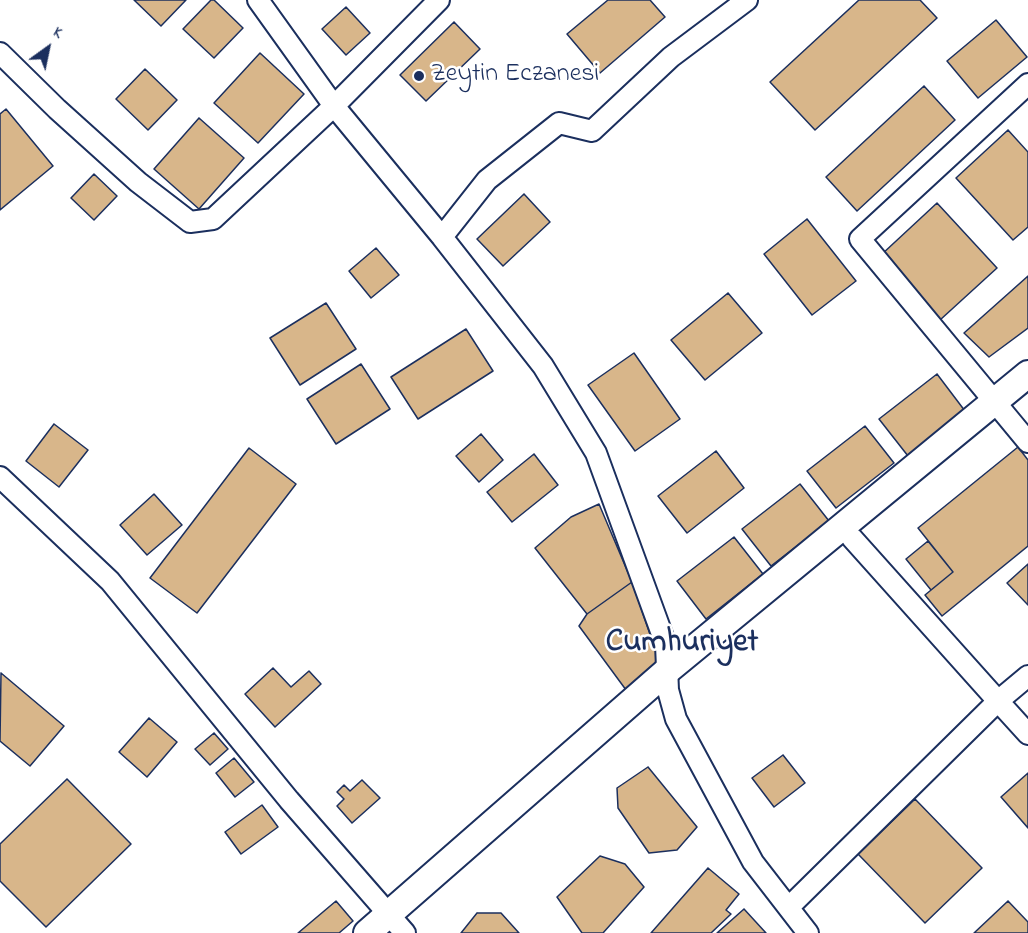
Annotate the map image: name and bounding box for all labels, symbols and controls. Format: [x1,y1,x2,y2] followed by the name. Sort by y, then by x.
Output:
[18,18,78,78] north arrow
[48,21,68,45] text: K
[431,60,599,92] place label: Zeytin Eczanesi
[412,69,426,83] marker: Zeytin Eczanesi
[606,626,758,664] district label: Cumhuriyet

